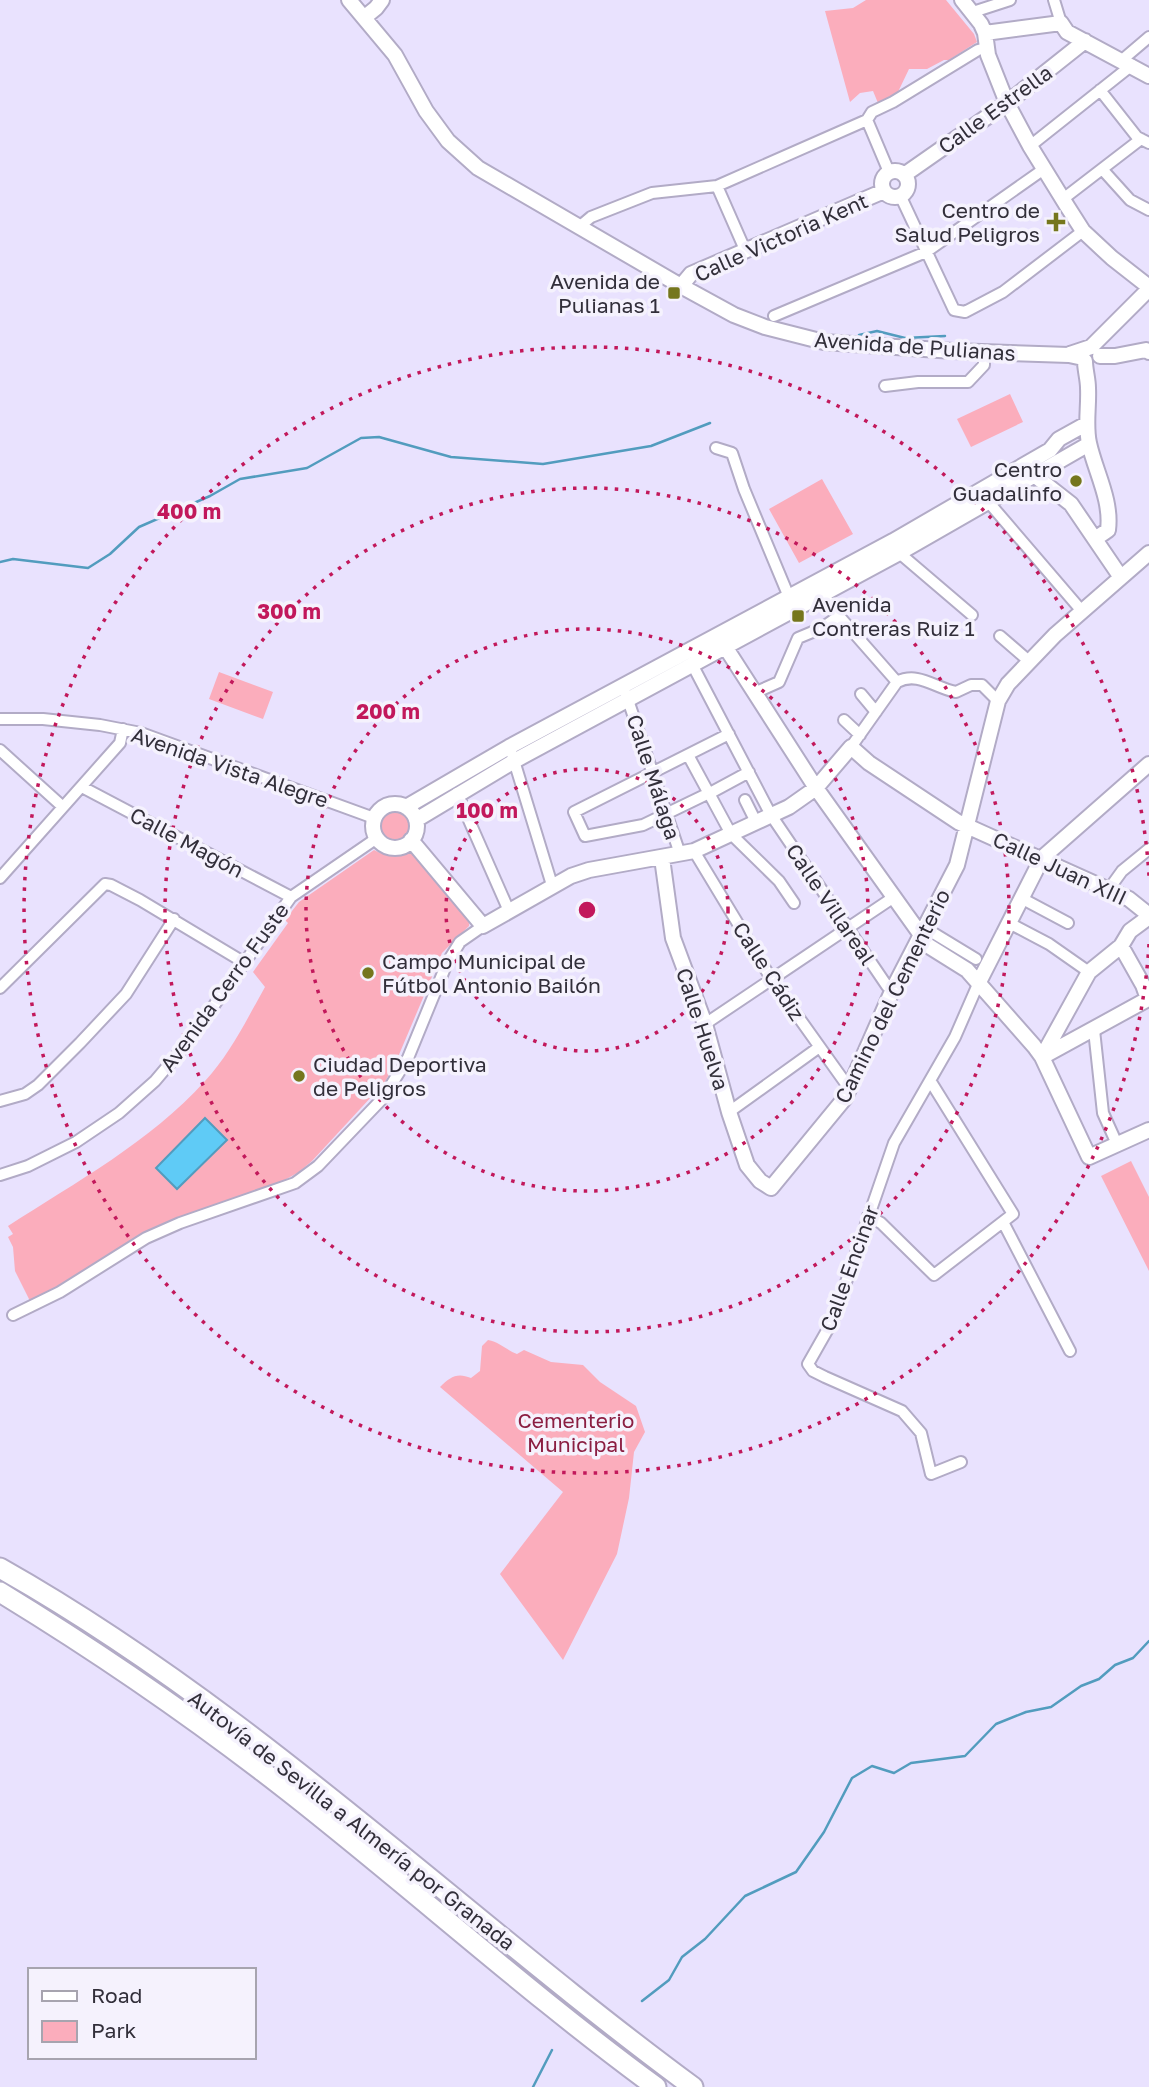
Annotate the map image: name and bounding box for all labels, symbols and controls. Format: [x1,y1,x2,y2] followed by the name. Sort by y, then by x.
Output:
[933,59,1057,159] street label: Calle Estrella
[690,187,872,287] street label: Calle Victoria Kent
[894,197,1040,247] place label: Centro de Salud Peligros
[1046,212,1066,232] marker: Centro de Salud Peligros
[550,268,660,318] place label: Avenida de Pulianas 1
[666,285,682,301] marker: Avenida de Pulianas 1
[813,326,1017,366] street label: Avenida de Pulianas
[953,456,1062,506] place label: Centro Guadalinfo
[1068,473,1084,489] marker: Centro Guadalinfo
[157,498,221,524] text: 400 m
[812,591,975,641] place label: Avenida Contreras Ruiz 1
[257,598,321,624] text: 300 m
[790,608,806,624] marker: Avenida Contreras Ruiz 1
[356,698,420,724] text: 200 m
[622,711,686,843] street label: Calle Málaga
[128,721,332,813] street label: Avenida Vista Alegre
[456,797,518,823] text: 100 m
[126,801,248,883] street label: Calle Magón
[989,826,1131,910] street label: Calle Juan XIII
[781,838,881,970] street label: Calle Villareal
[829,885,955,1107] street label: Camino del Cementerio
[154,898,294,1076] street label: Avenida Cerro Fuste
[575,898,599,922] centre of rings
[728,917,810,1025] street label: Calle Cádiz
[382,948,601,998] place label: Campo Municipal de Fútbol Antonio Bailón
[360,965,376,981] marker: Campo Municipal de Fútbol Antonio Bailón
[671,965,735,1093] street label: Calle Huelva
[313,1051,487,1101] place label: Ciudad Deportiva de Peligros
[291,1068,307,1084] marker: Ciudad Deportiva de Peligros
[814,1201,884,1335] street label: Calle Encinar
[518,1407,634,1457] park label: Cementerio Municipal
[184,1684,520,1956] street label: Autovía de Sevilla a Almería por Granada
[28,1968,256,2059] legend
[91,1982,142,2008] text: Road
[91,2017,137,2043] text: Park

